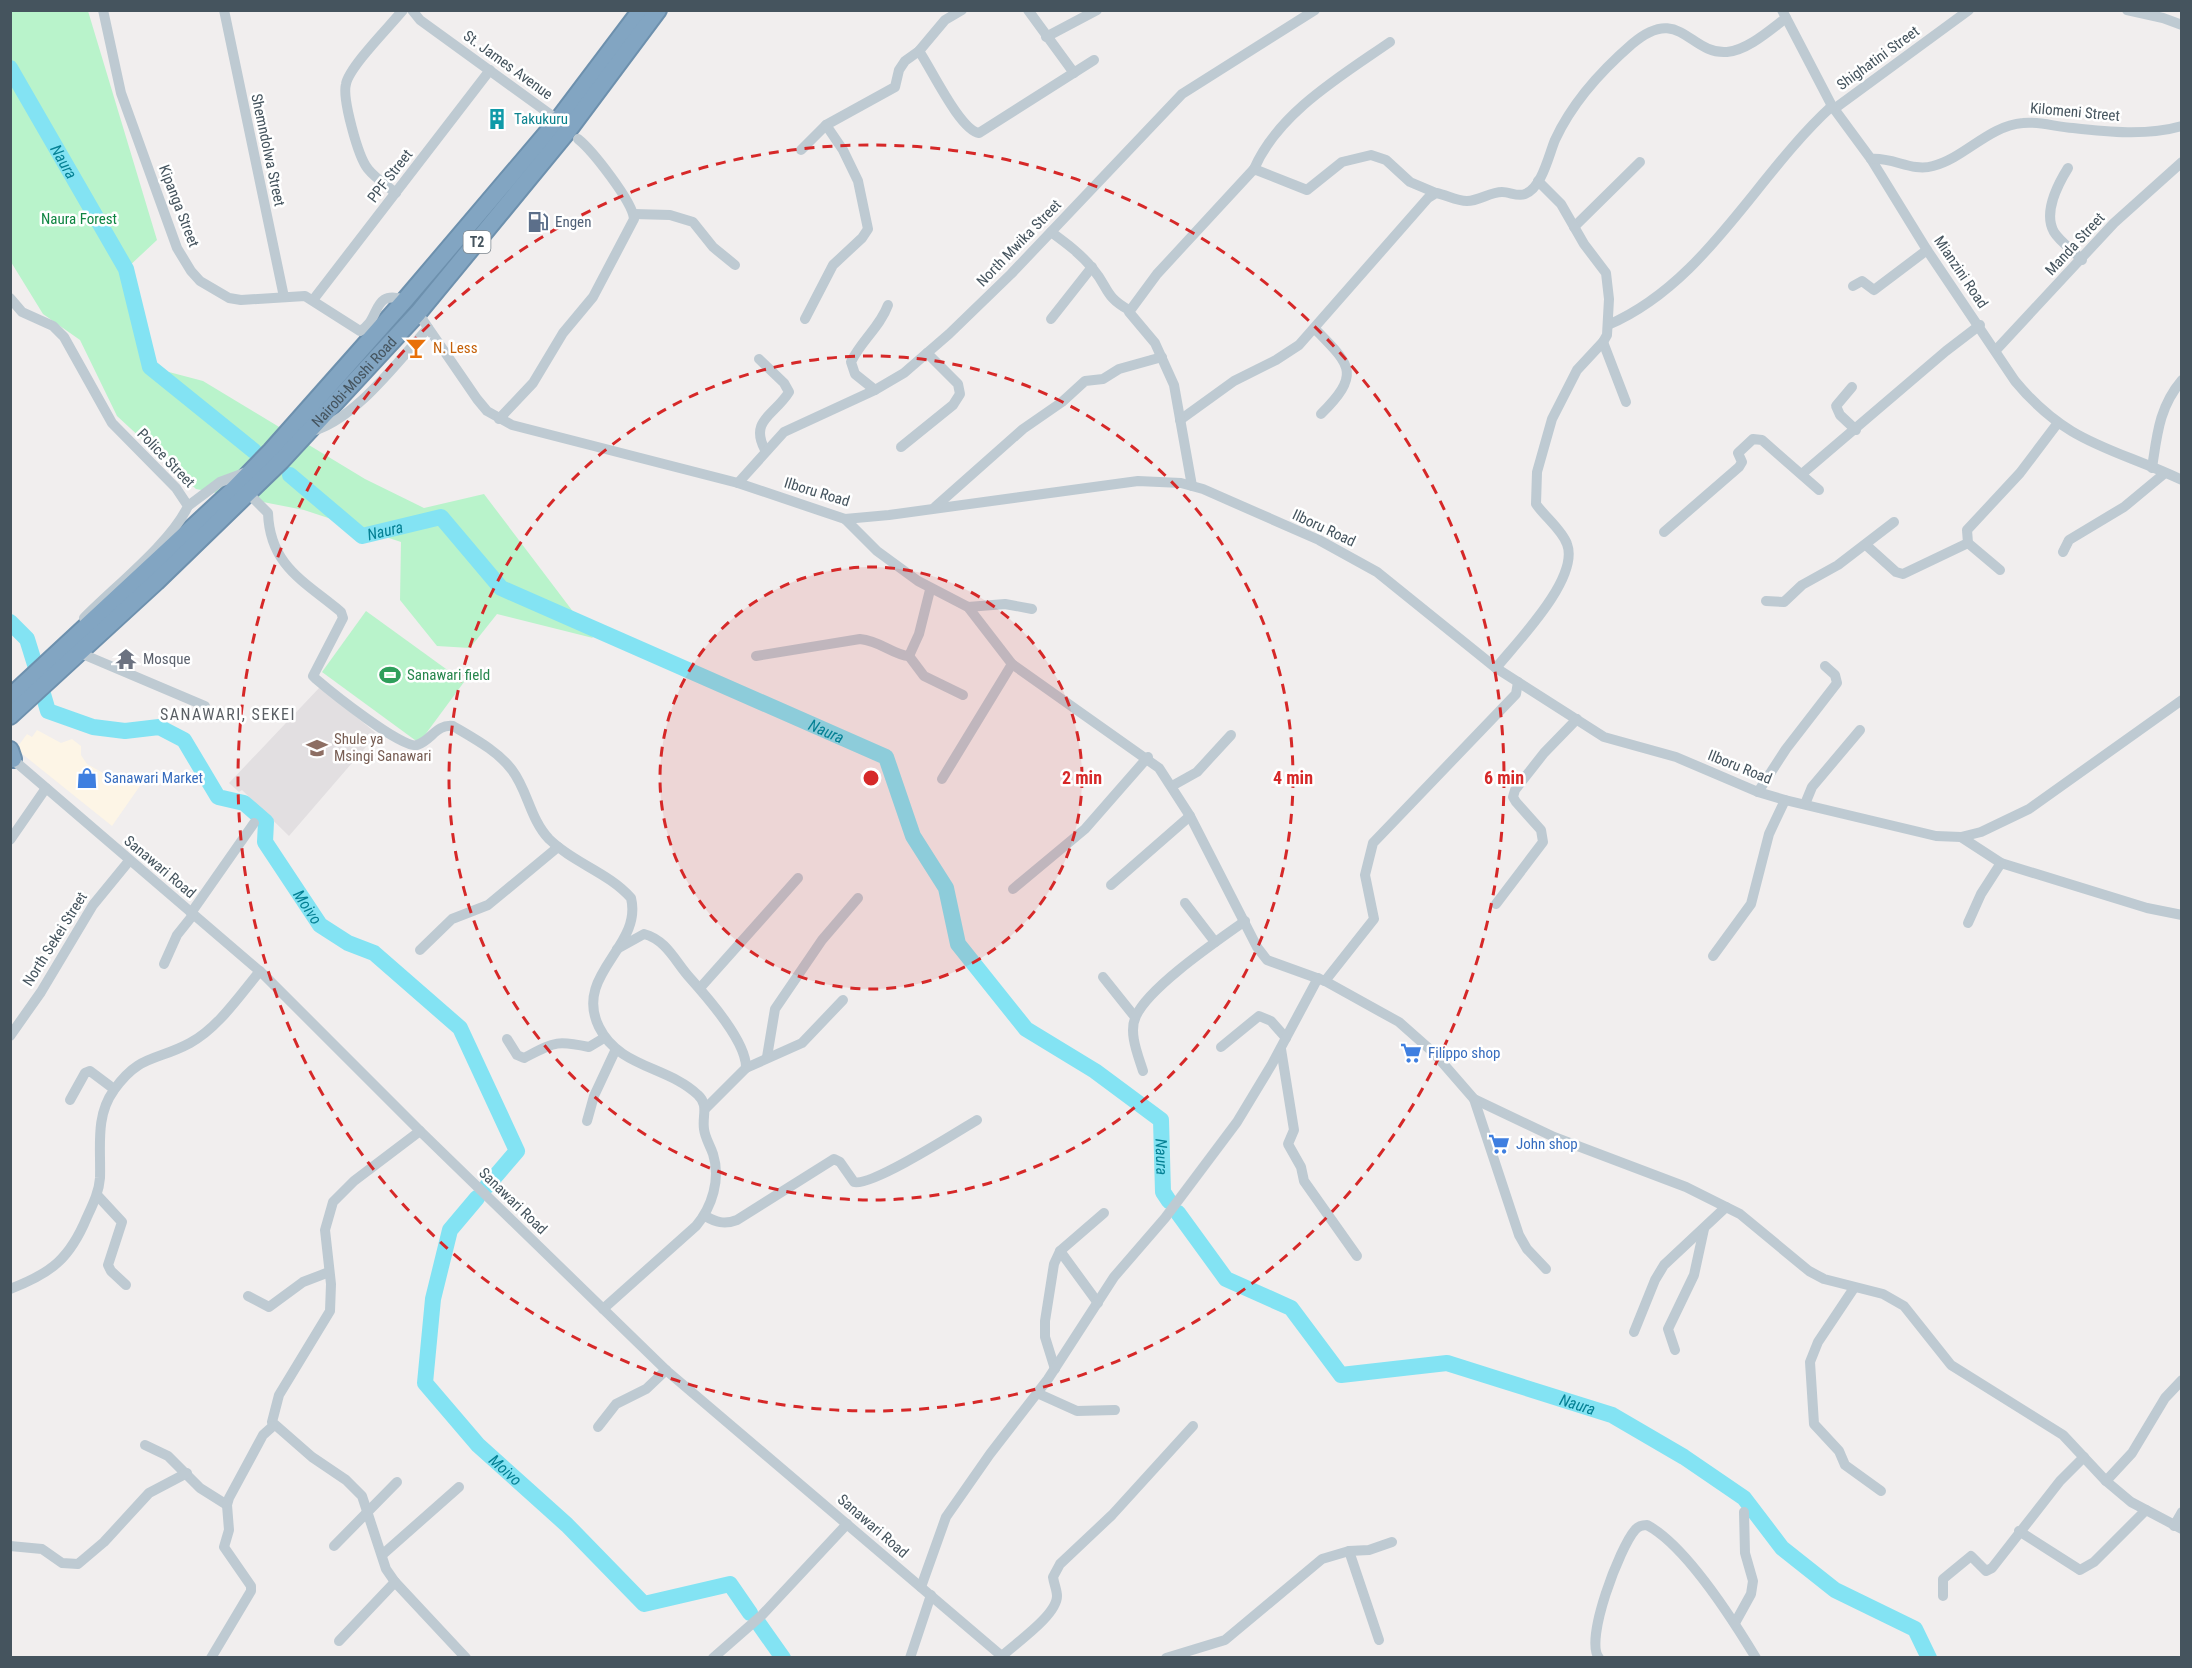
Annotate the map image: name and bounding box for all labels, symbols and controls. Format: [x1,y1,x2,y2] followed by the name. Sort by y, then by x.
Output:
[1833,22,1923,94] street label: Shighatini Street
[460,27,556,103] street label: St. James Avenue
[247,92,289,208] street label: Shemndolwa Street
[2029,99,2121,125] street label: Kilomeni Street
[485,107,509,131] building icon: Takukuru
[514,110,568,128] place label: Takukuru
[47,141,81,182] water label: Naura
[364,146,416,206] street label: PPF Street
[155,162,203,250] street label: Kipanga Street
[973,196,1065,290] street label: North Mwika Street
[2041,209,2109,279] street label: Manda Street
[41,210,117,228] park label: Naura Forest
[526,210,550,234] fuel station icon: Engen
[555,213,591,231] place label: Engen
[464,231,490,253] road number: T2
[1930,232,1992,312] street label: Mianzini Road
[308,333,400,431] street label: Nairobi-Moshi Road
[404,336,428,360] bar icon: N. Less
[433,339,478,357] place label: N. Less
[133,425,199,491] street label: Police Street
[782,474,852,510] street label: Ilboru Road
[1290,506,1358,550] street label: Ilboru Road
[365,517,405,544] water label: Naura
[114,647,138,671] temple icon: Mosque
[143,650,191,668] place label: Mosque
[378,663,402,687] sports icon: Sanawari field
[407,666,490,684] place label: Sanawari field
[160,705,296,724] district label: SANAWARI, SEKEI
[806,715,847,747] water label: Naura
[334,730,432,765] place label: Shule ya Msingi Sanawari
[305,736,329,760] school or university icon: Shule ya Msingi Sanawari
[1705,746,1775,788] street label: Ilboru Road
[75,766,99,790] shop icon: Sanawari Market
[1062,767,1102,788] text: 2 min
[1273,767,1313,788] text: 4 min
[1484,767,1524,788] text: 6 min
[861,768,881,788] centre of rings
[104,769,203,787] place label: Sanawari Market
[121,832,199,902] street label: Sanawari Road
[290,886,326,928] water label: Moivo
[19,889,91,989] street label: North Sekei Street
[1399,1041,1423,1065] supermarket icon: Filippo shop
[1428,1044,1500,1062] place label: Filippo shop
[1487,1132,1511,1156] supermarket icon: John shop
[1516,1135,1578,1153] place label: John shop
[1152,1138,1172,1175] water label: Naura
[475,1164,551,1238] street label: Sanawari Road
[1557,1390,1598,1419] water label: Naura
[485,1450,526,1490] water label: Moivo
[834,1490,912,1562] street label: Sanawari Road

